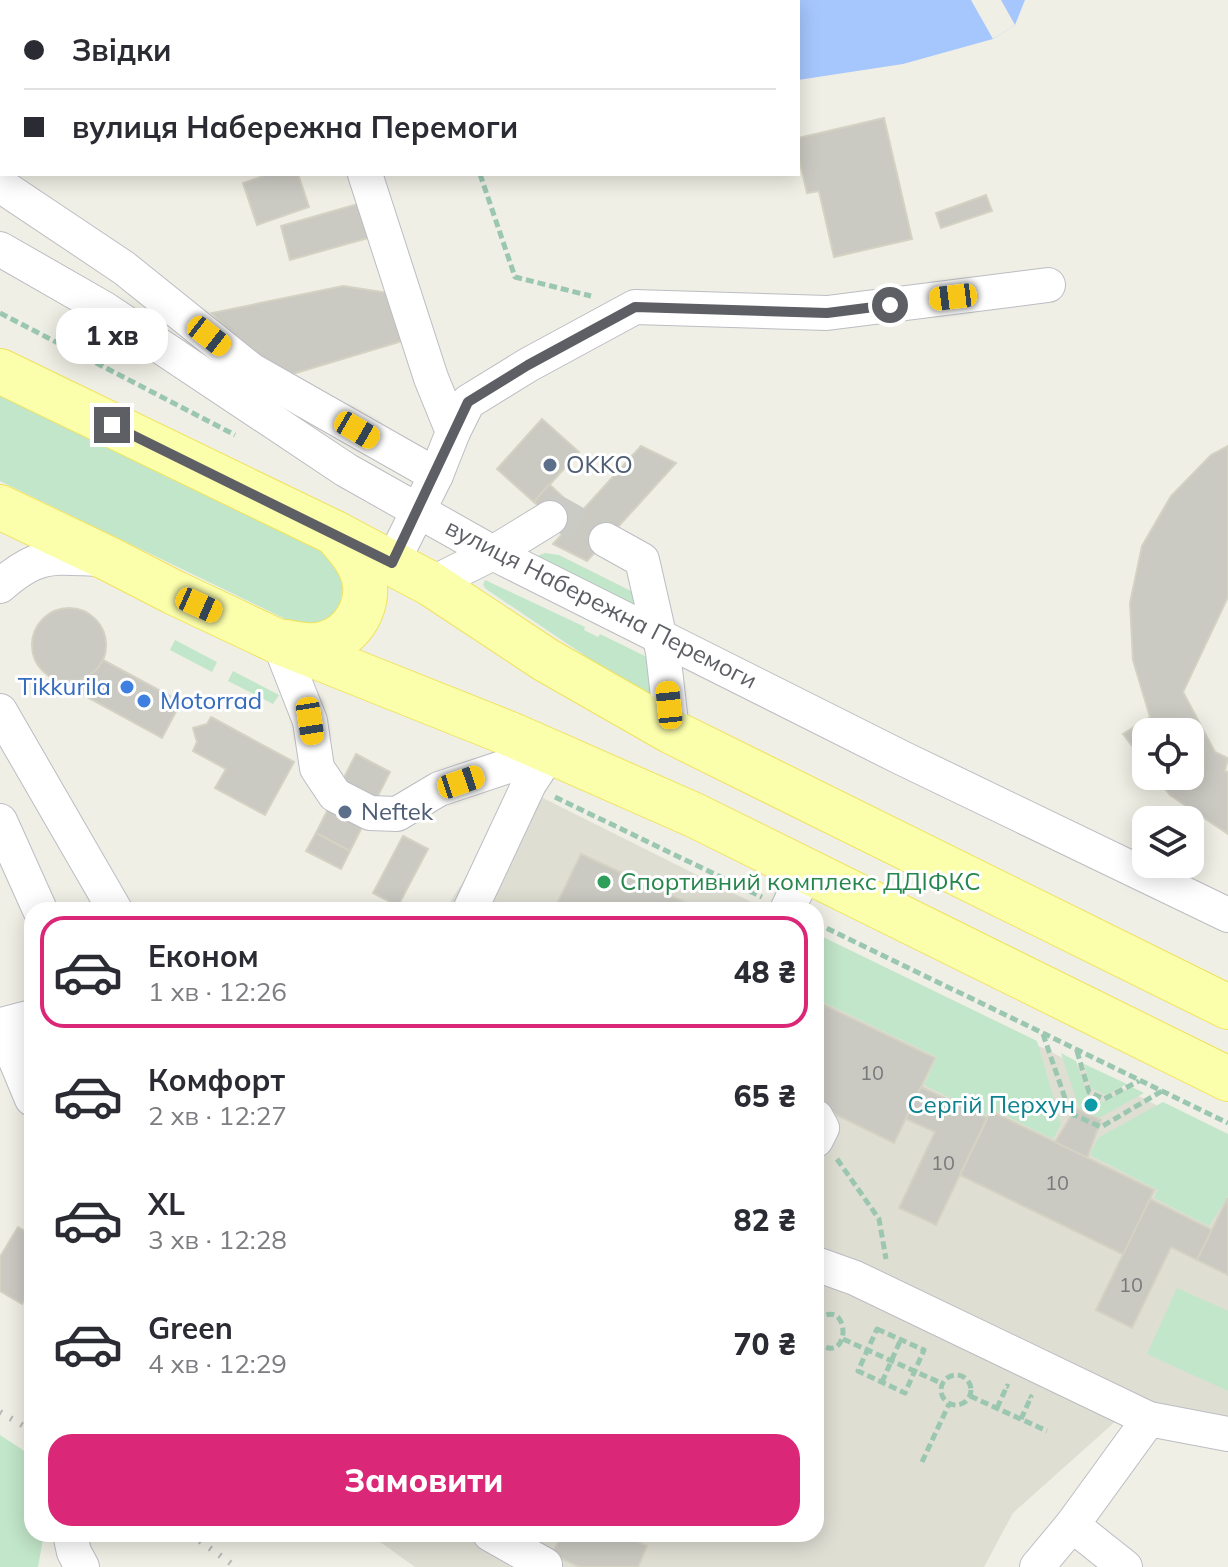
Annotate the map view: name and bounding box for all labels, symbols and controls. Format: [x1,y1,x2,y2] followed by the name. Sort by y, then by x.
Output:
[72,31,171,69] text: Звідки
[72,108,518,146] text: вулиця Набережна Перемоги
[928,282,978,312] car
[872,287,908,323] route start
[56,309,168,365] callout: 1 хв
[183,312,235,360] car
[85,319,139,352] text: 1 хв
[94,407,130,443] route end
[330,408,384,452] car
[566,449,633,479] place label: OKKO
[541,456,559,474] marker: OKKO
[441,511,762,695] street label: вулиця Набережна Перемоги
[172,584,226,626] car
[18,671,111,701] place label: Tikkurila
[118,678,136,696] marker: Tikkurila
[655,680,683,730] car
[160,685,262,715] place label: Motorrad
[135,692,153,710] marker: Motorrad
[294,695,326,747] car
[1132,718,1204,878] map controls
[1132,718,1204,790] button: locate
[434,763,488,801] car
[361,796,434,826] place label: Neftek
[336,803,354,821] marker: Neftek
[1132,806,1204,878] button: layers
[620,866,981,896] place label: Спортивний комплекс ДДІФКС
[595,873,613,891] marker: Спортивний комплекс ДДІФКС
[52,936,124,1008] icon: car
[148,937,259,975] text: Економ
[734,953,796,991] text: 48 ₴
[148,975,287,1008] text: 1 хв · 12:26
[52,1060,124,1132] icon: car
[860,1060,884,1085] house number: 10
[148,1061,285,1099] text: Комфорт
[734,1077,796,1115] text: 65 ₴
[907,1089,1075,1119] place label: Сергій Перхун
[1082,1096,1100,1114] marker: Сергій Перхун
[148,1099,287,1132] text: 2 хв · 12:27
[931,1150,955,1175] house number: 10
[1045,1170,1069,1195] house number: 10
[52,1184,124,1256] icon: car
[148,1185,185,1223] text: XL
[734,1201,796,1239] text: 82 ₴
[148,1223,287,1256] text: 3 хв · 12:28
[1119,1272,1143,1297] house number: 10
[52,1308,124,1380] icon: car
[148,1309,233,1347] text: Green
[734,1325,796,1363] text: 70 ₴
[148,1347,287,1380] text: 4 хв · 12:29
[48,1434,800,1526] button: Замовити

